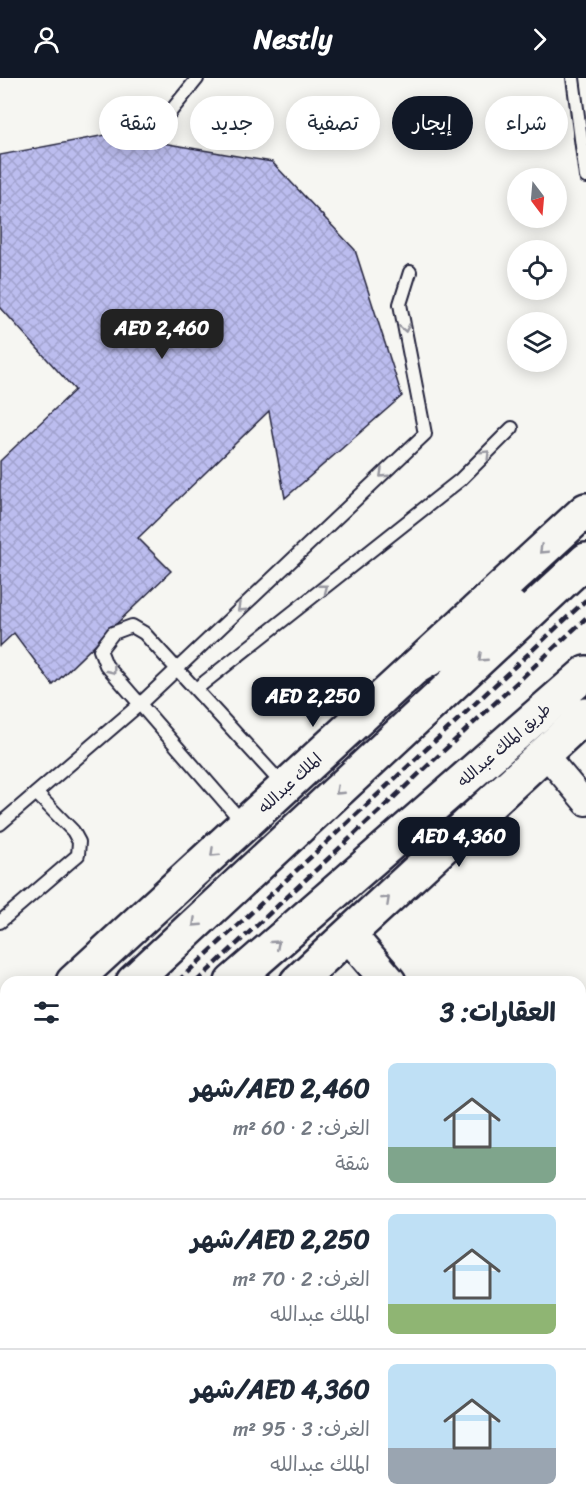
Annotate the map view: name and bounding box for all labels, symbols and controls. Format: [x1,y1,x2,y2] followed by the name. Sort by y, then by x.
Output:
[254,15,332,63] text: Nestly
[30,23,63,56] icon: person
[523,23,556,56] icon: forward
[99,96,178,150] chip: شقة
[190,96,274,150] chip: جديد
[286,96,380,150] chip: تصفية
[392,96,473,150] chip: إيجار
[485,96,568,150] chip: شراء
[507,168,567,228] north arrow
[507,168,567,372] map controls
[507,240,567,300] button: locate
[93,309,231,360] pin: AED 2,460
[115,311,209,346] text: AED 2,460
[507,312,567,372] button: layers
[398,323,411,333] one-way arrow
[478,450,489,461] one-way arrow
[379,467,389,478] one-way arrow
[539,542,550,553] one-way arrow
[317,584,328,595] one-way arrow
[237,601,247,612] one-way arrow
[478,650,489,661] one-way arrow
[104,664,115,675] one-way arrow
[244,677,382,728] pin: AED 2,250
[266,679,360,714] text: AED 2,250
[450,696,558,794] street label: طريق الملك عبدالله
[251,745,329,821] street label: الملك عبدالله
[335,783,346,794] one-way arrow
[390,817,528,868] pin: AED 4,360
[412,819,506,854] text: AED 4,360
[211,845,222,856] one-way arrow
[380,896,390,907] one-way arrow
[193,916,204,927] one-way arrow
[269,940,280,951] one-way arrow
[440,989,556,1035] text: العقارات: 3
[30,996,63,1029] icon: filters
[191,1065,370,1111] text: AED 2,460/شهر
[436,1087,508,1159] icon: home
[233,1111,370,1146] text: الغرف: 2 · 60 m²
[335,1146,370,1181] text: شقة
[191,1216,370,1262] text: AED 2,250/شهر
[436,1238,508,1310] icon: home
[233,1262,370,1297] text: الغرف: 2 · 70 m²
[270,1297,370,1332] text: الملك عبدالله
[191,1366,370,1412] text: AED 4,360/شهر
[436,1388,508,1460] icon: home
[233,1412,370,1447] text: الغرف: 3 · 95 m²
[270,1447,370,1482] text: الملك عبدالله

